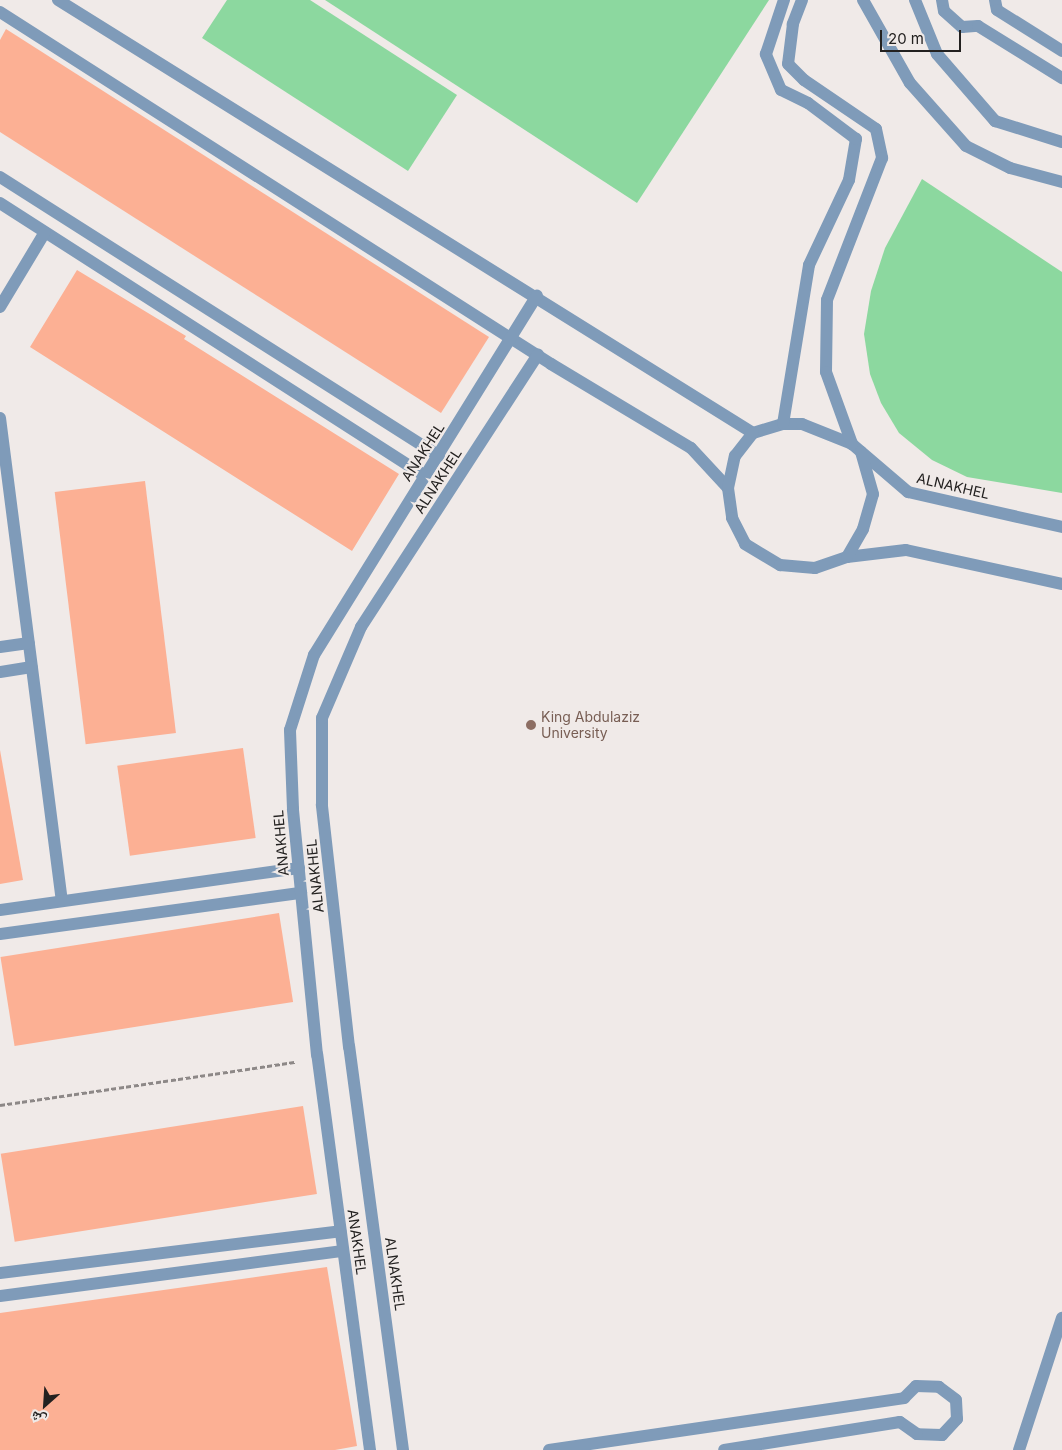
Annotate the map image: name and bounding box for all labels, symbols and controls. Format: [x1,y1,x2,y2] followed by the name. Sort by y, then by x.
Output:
[882,20,963,52] scale bar
[888,29,924,48] text: 20 m
[398,420,448,484] street label: ANAKHEL
[411,445,465,517] street label: ALNAKHEL
[915,470,991,502] street label: ALNAKHEL
[541,709,640,742] place label: King Abdulaziz University
[525,719,537,731] marker: King Abdulaziz University
[270,809,292,877] street label: ANAKHEL
[303,838,327,914] street label: ALNAKHEL
[344,1208,370,1276] street label: ANAKHEL
[382,1236,408,1312] street label: ALNAKHEL
[20,1380,70,1430] north arrow
[28,1408,49,1430] text: ش

